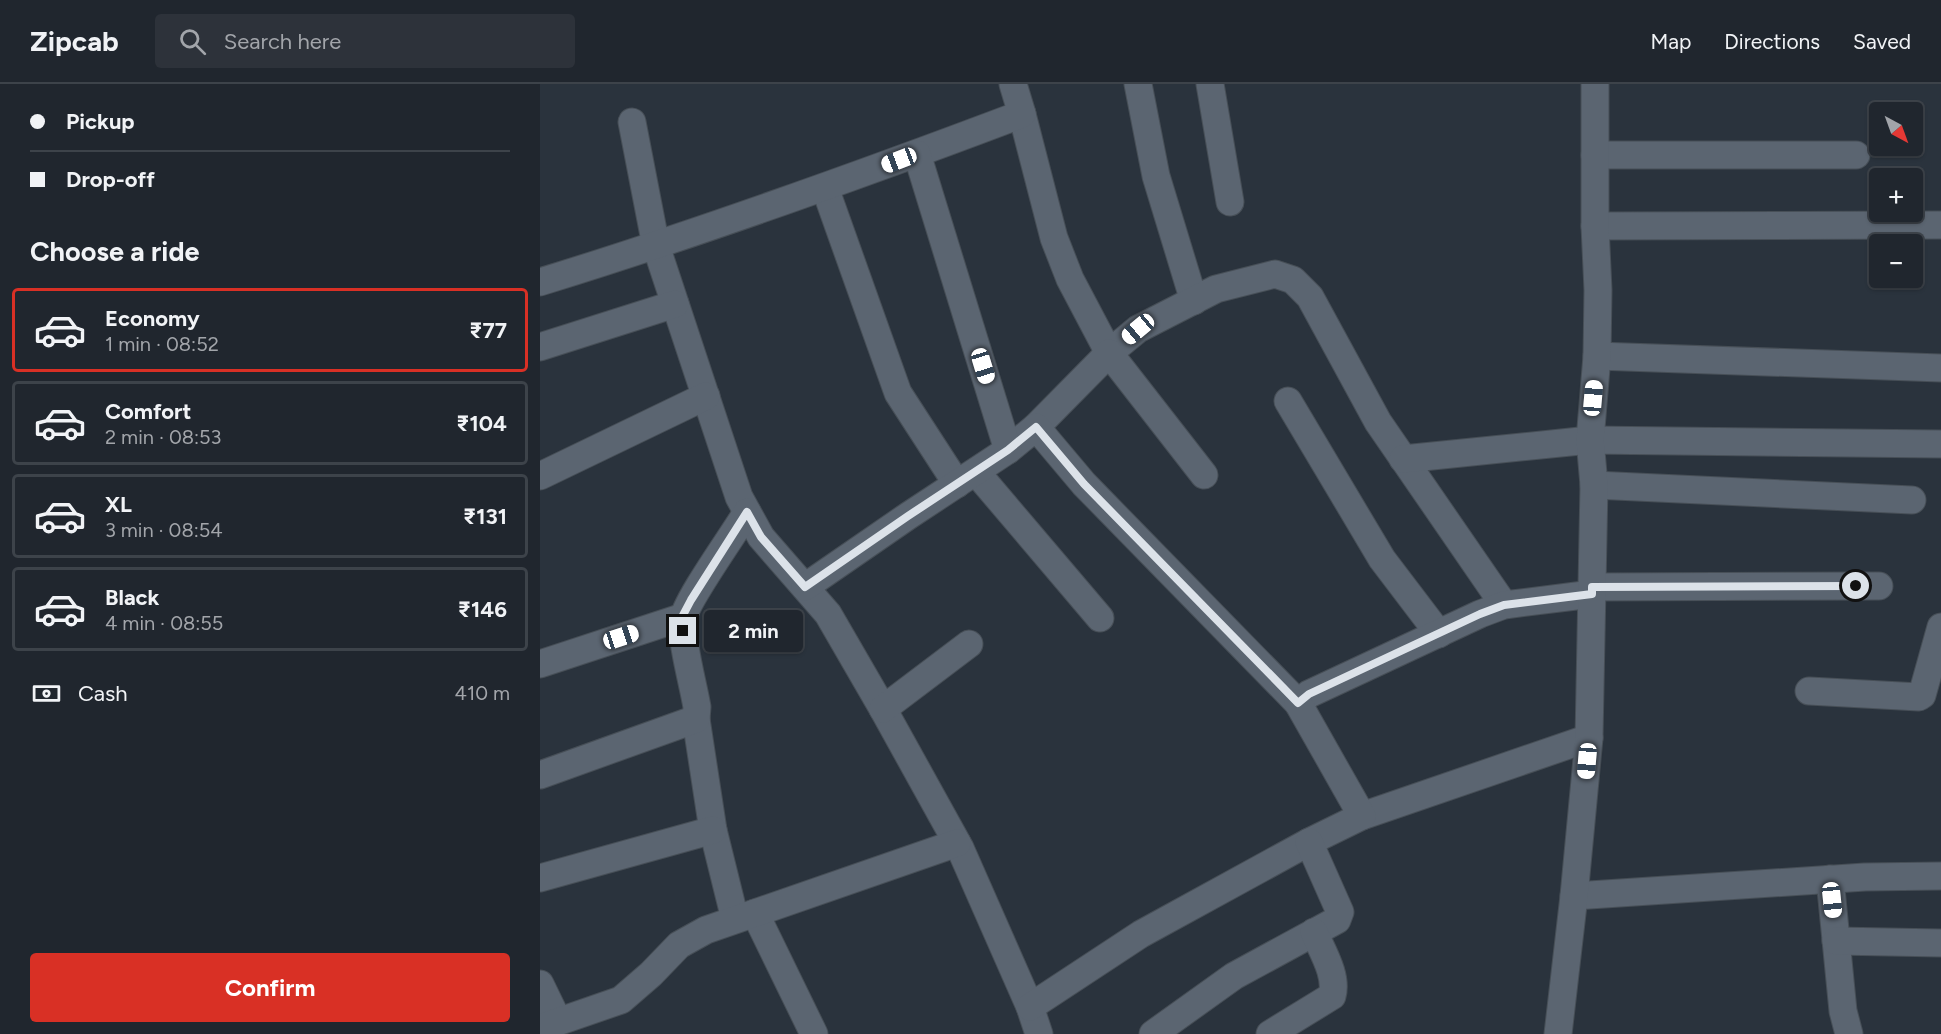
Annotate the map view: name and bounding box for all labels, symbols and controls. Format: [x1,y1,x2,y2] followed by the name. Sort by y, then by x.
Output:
[155,14,575,68] search box
[30,24,119,58] text: Zipcab
[176,25,209,58] icon: search
[224,28,341,55] text: Search here
[1650,29,1691,54] text: Map
[1724,29,1820,54] text: Directions
[1853,29,1911,54] text: Saved
[1869,102,1923,156] north arrow
[1869,102,1923,288] map controls
[66,108,135,135] text: Pickup
[879,145,919,175] car
[66,166,155,193] text: Drop-off
[1869,168,1923,222] button: +
[1869,234,1923,288] button: −
[30,235,199,268] text: Choose a ride
[33,303,87,357] icon: car
[105,305,200,332] text: Economy
[1118,311,1158,347] car
[469,317,507,344] text: ₹77
[105,332,219,356] text: 1 min · 08:52
[969,346,997,386] car
[1582,379,1604,417] car
[33,396,87,450] icon: car
[105,398,191,425] text: Comfort
[456,410,507,437] text: ₹104
[105,425,221,449] text: 2 min · 08:53
[33,489,87,543] icon: car
[105,491,132,518] text: XL
[463,503,507,530] text: ₹131
[105,518,223,542] text: 3 min · 08:54
[1842,572,1869,599] route start
[33,582,87,636] icon: car
[105,584,159,611] text: Black
[458,596,507,623] text: ₹146
[704,610,803,652] callout: 2 min
[105,611,223,635] text: 4 min · 08:55
[669,617,696,644] route end
[728,619,779,643] text: 2 min
[601,623,641,651] car
[30,677,63,710] icon: cash
[78,680,128,707] text: Cash
[455,681,510,705] text: 410 m
[1576,742,1598,780] car
[1821,881,1843,919] car
[30,953,510,1022] button: Confirm

